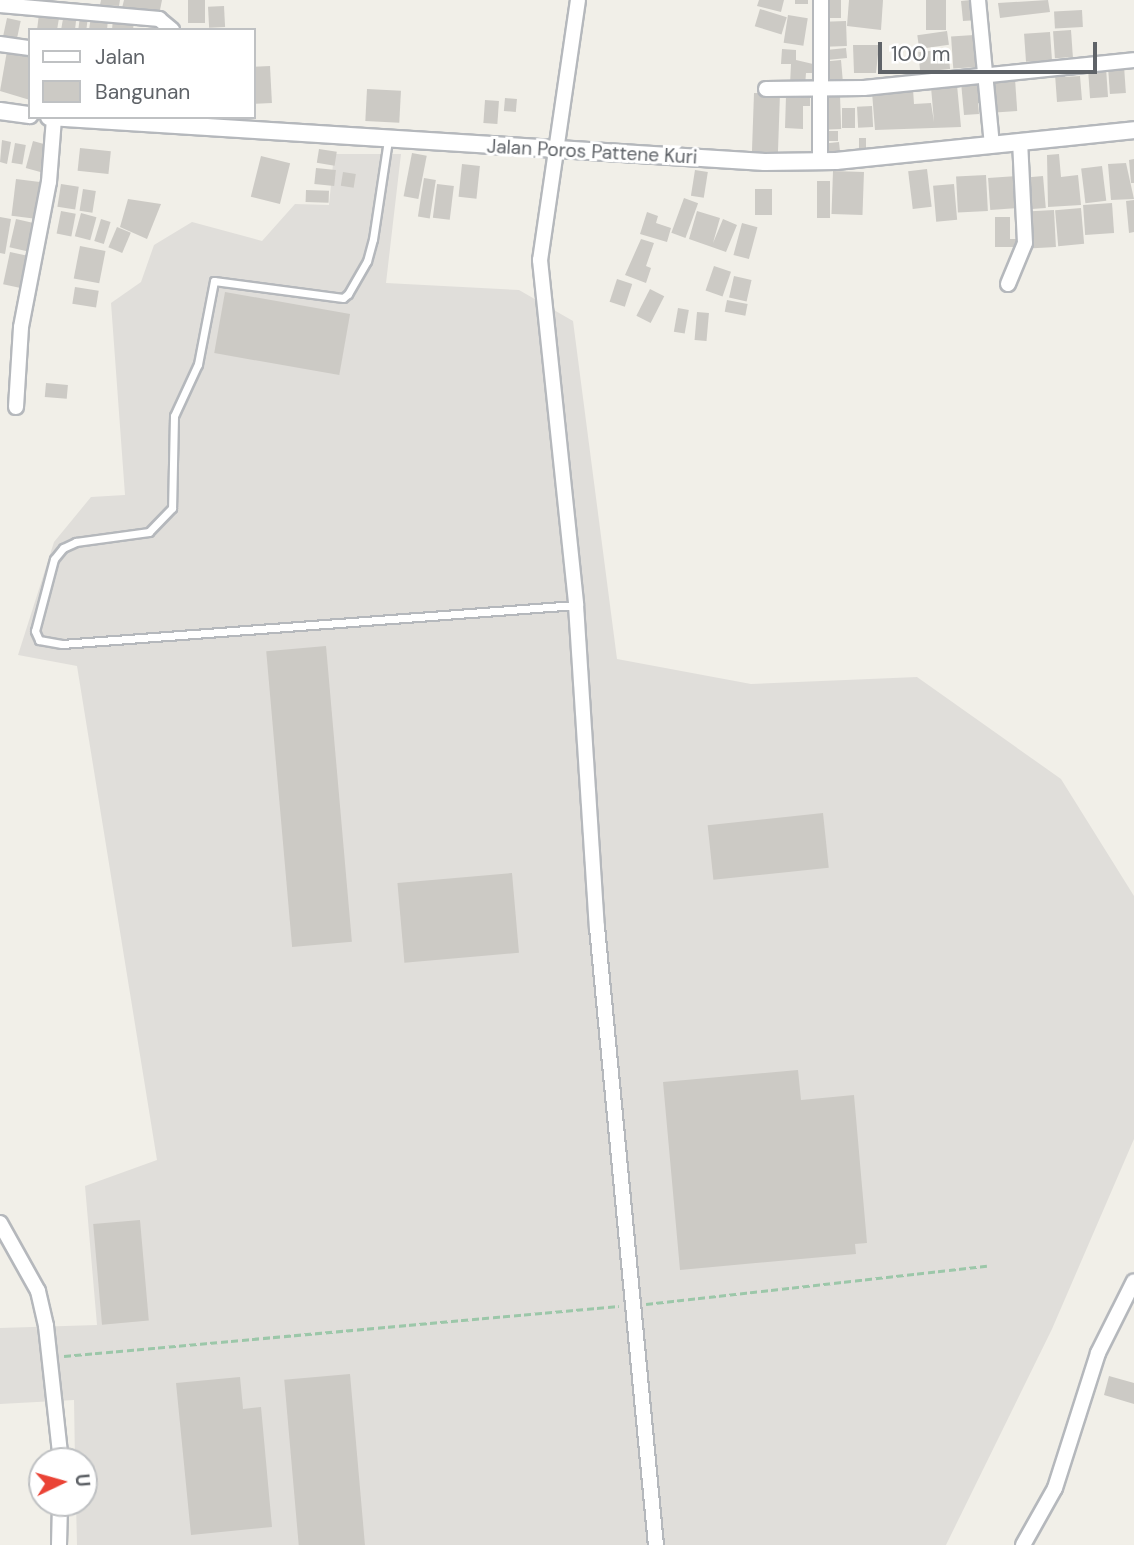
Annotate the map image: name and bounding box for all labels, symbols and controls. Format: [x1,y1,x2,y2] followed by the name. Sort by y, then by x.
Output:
[28,28,256,119] legend
[882,28,1101,72] scale bar
[891,40,951,68] text: 100 m
[95,43,145,71] text: Jalan
[95,78,190,106] text: Bangunan
[486,135,698,169] street label: Jalan Poros Pattene Kuri
[28,1447,98,1517] north arrow
[69,1473,95,1488] text: U

